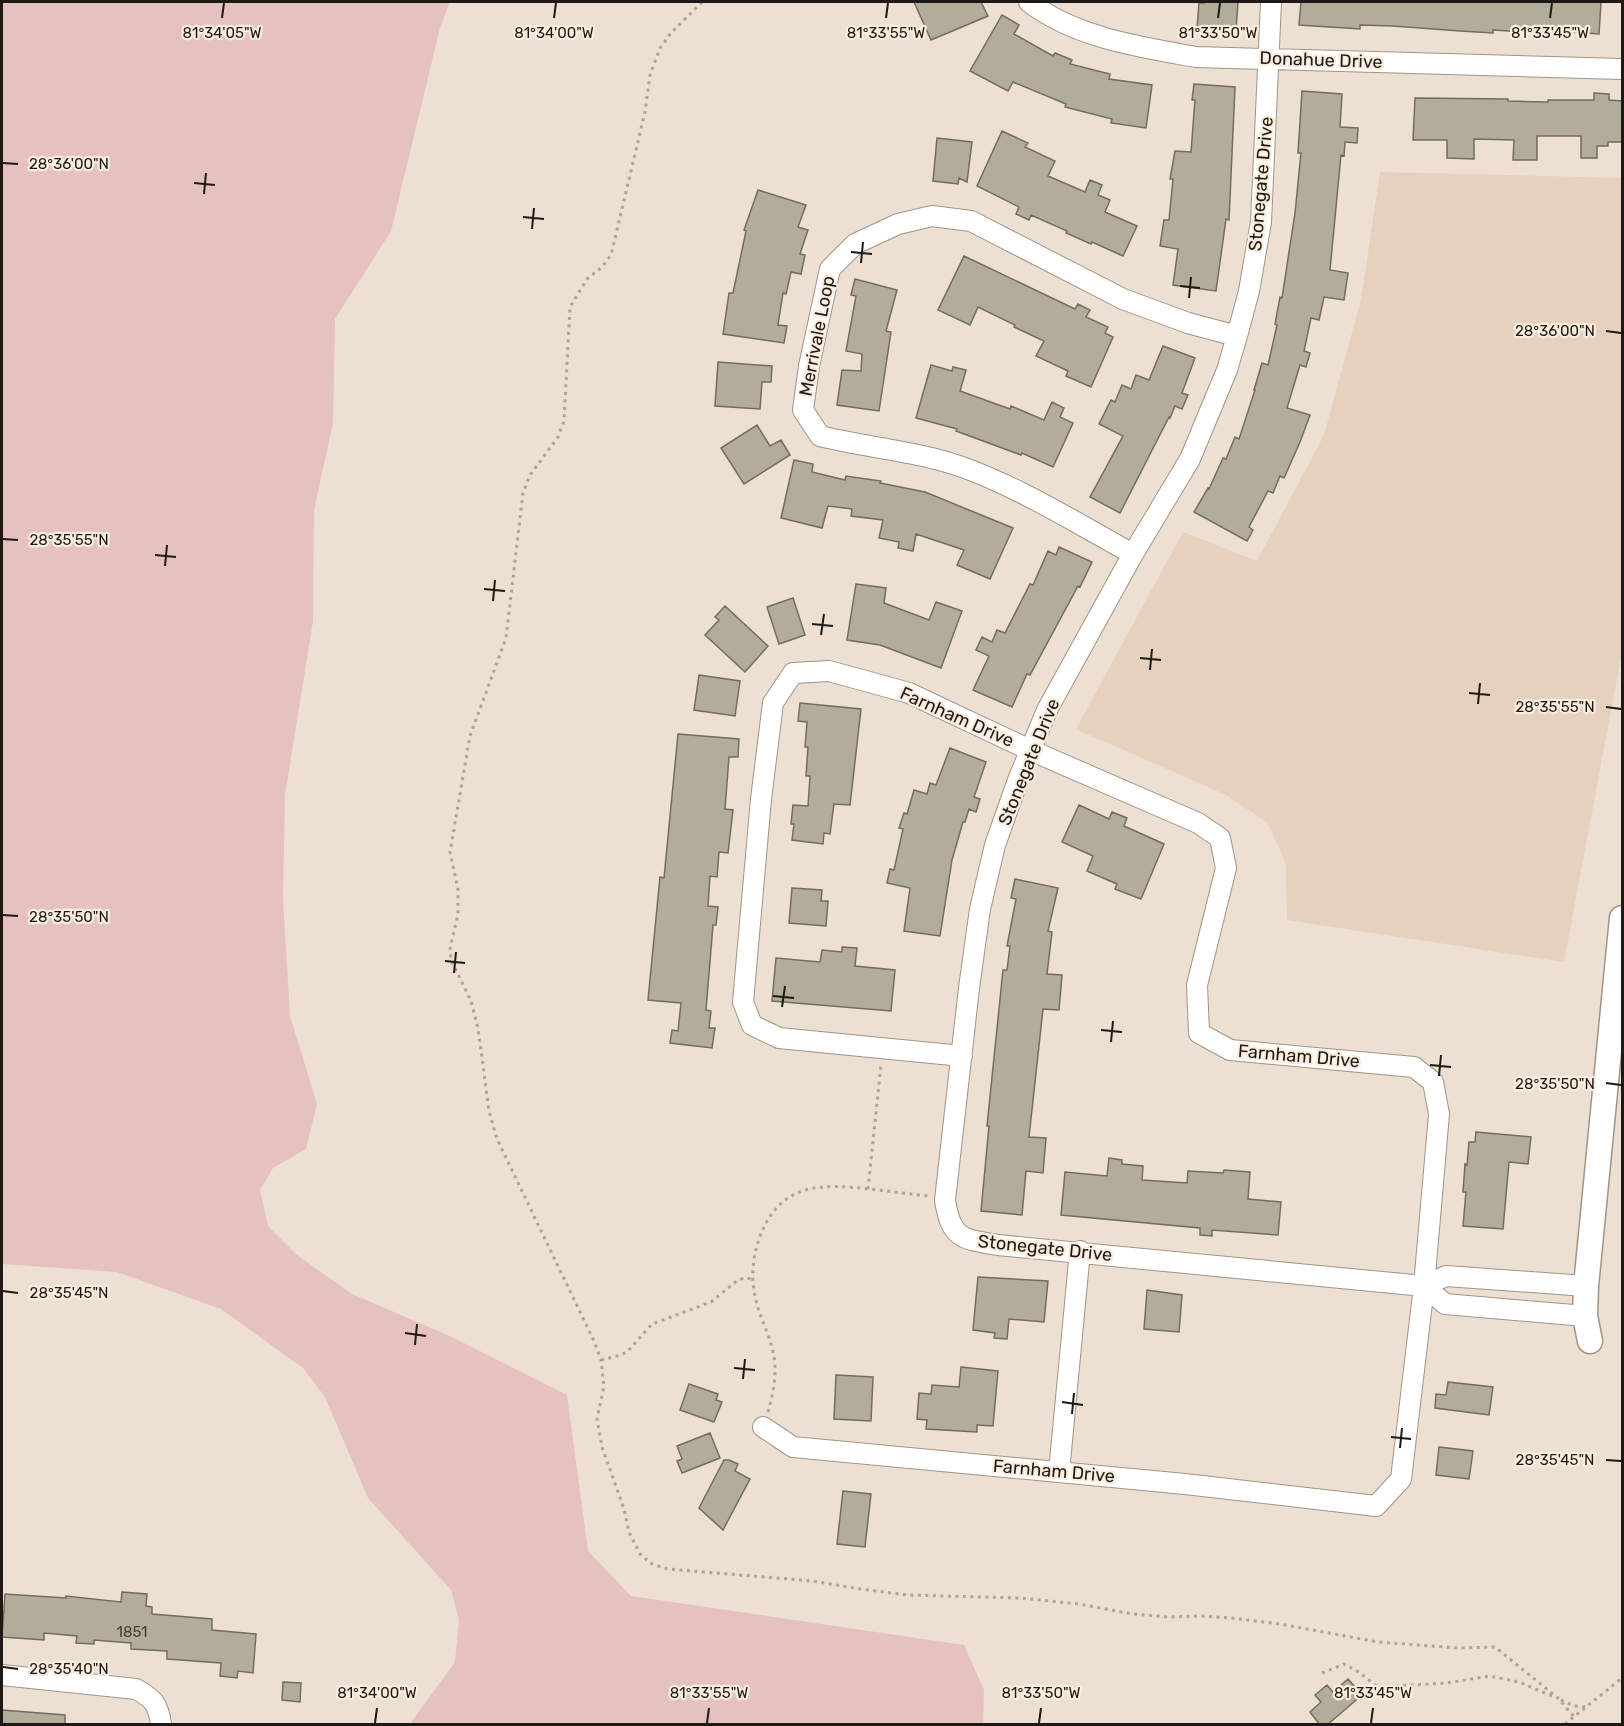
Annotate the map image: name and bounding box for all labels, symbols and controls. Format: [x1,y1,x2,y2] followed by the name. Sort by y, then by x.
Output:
[182,24,262,42] text: 81°34'05"W
[514,24,594,42] text: 81°34'00"W
[847,24,925,42] text: 81°33'55"W
[1178,24,1258,42] text: 81°33'50"W
[1511,24,1589,42] text: 81°33'45"W
[1259,47,1383,73] street label: Donahue Drive
[1244,116,1278,252] street label: Stonegate Drive
[29,155,109,173] text: 28°36'00"N
[795,274,839,398] street label: Merrivale Loop
[1515,322,1595,340] text: 28°36'00"N
[29,531,109,549] text: 28°35'55"N
[897,682,1017,752] street label: Farnham Drive
[994,695,1064,829] street label: Stonegate Drive
[1515,698,1595,716] text: 28°35'55"N
[29,908,109,926] text: 28°35'50"N
[1237,1040,1361,1072] street label: Farnham Drive
[1515,1075,1595,1093] text: 28°35'50"N
[977,1230,1113,1266] street label: Stonegate Drive
[30,1284,108,1302] text: 28°35'45"N
[1516,1451,1594,1469] text: 28°35'45"N
[992,1455,1116,1487] street label: Farnham Drive
[116,1623,148,1641] house number: 1851
[29,1660,109,1678] text: 28°35'40"N
[337,1684,417,1702] text: 81°34'00"W
[670,1684,748,1702] text: 81°33'55"W
[1001,1684,1081,1702] text: 81°33'50"W
[1334,1684,1412,1702] text: 81°33'45"W

